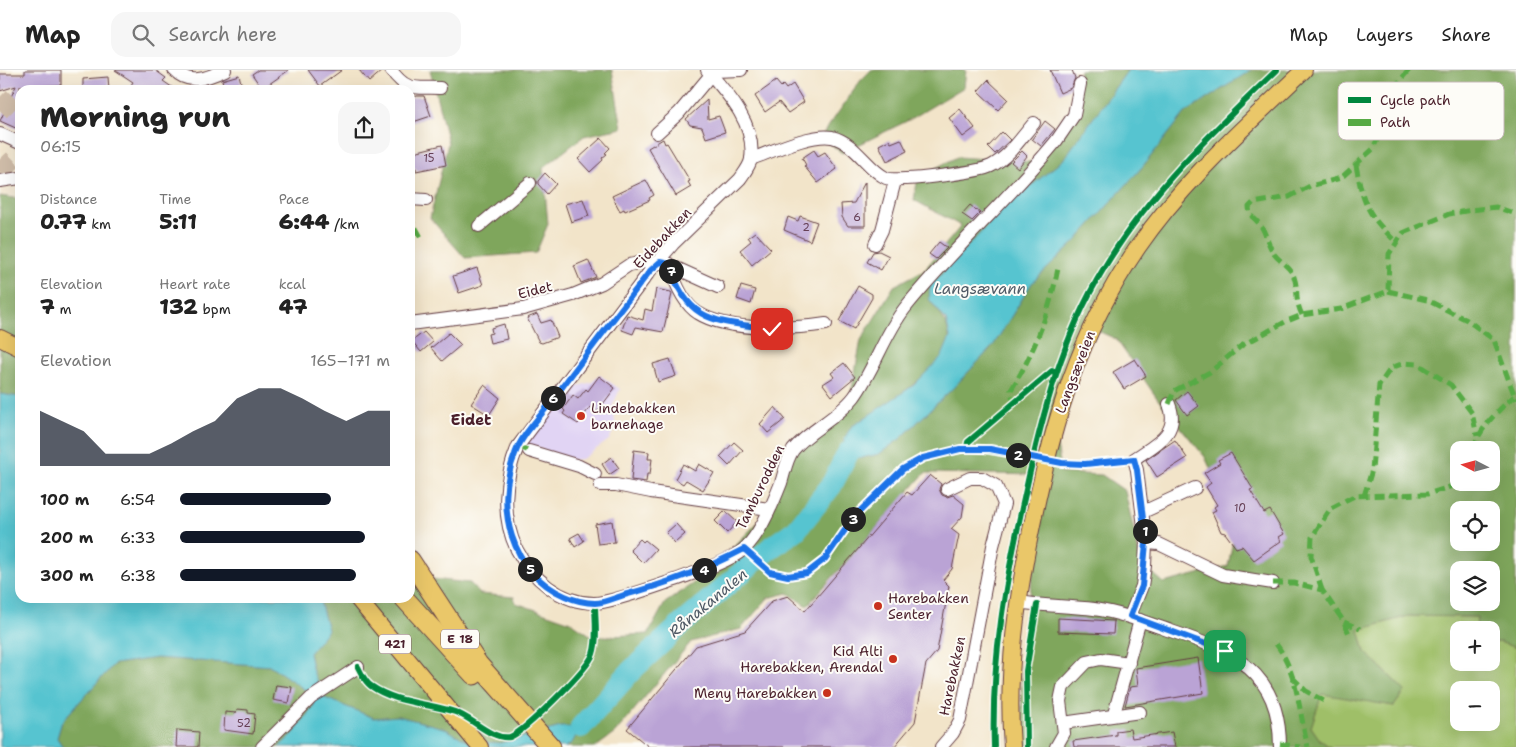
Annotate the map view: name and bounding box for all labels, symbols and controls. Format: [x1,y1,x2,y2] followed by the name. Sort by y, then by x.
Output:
[111,12,461,57] search box
[25,19,81,51] text: Map
[129,21,157,49] icon: search
[169,22,277,47] text: Search here
[1290,23,1328,47] text: Map
[1356,23,1413,47] text: Layers
[1441,23,1491,47] text: Share
[1338,82,1504,140] legend
[1380,91,1451,109] text: Cycle path
[40,98,230,136] text: Morning run
[338,102,390,154] button: share
[1380,113,1411,131] text: Path
[40,136,81,157] text: 06:15
[423,151,435,166] house number: 15
[40,190,97,208] text: Distance
[159,190,191,208] text: Time
[279,190,309,208] text: Pace
[629,203,695,272] street label: Eidebakken
[40,208,87,236] text: 0.77
[159,208,197,236] text: 5:11
[279,208,330,236] text: 6:44
[853,210,861,225] house number: 6
[87,215,111,233] text: km
[330,215,359,233] text: /km
[802,220,810,235] house number: 2
[658,258,684,284] pin: 7
[667,262,676,280] text: 7
[40,275,103,293] text: Elevation
[159,275,231,293] text: Heart rate
[279,275,306,293] text: kcal
[516,277,554,303] street label: Eidet
[934,279,1026,299] water label: Langsævann
[40,293,55,321] text: 7
[159,293,198,321] text: 132
[279,293,307,321] text: 47
[55,300,72,318] text: m
[198,300,231,318] text: bpm
[751,308,793,350] pin
[758,315,786,343] icon: check
[1051,328,1099,416] street label: Langsæveien
[40,350,112,371] text: Elevation
[310,350,390,371] text: 165–171 m
[540,386,566,410] pin: 6
[549,389,558,407] text: 6
[591,399,676,433] place label: Lindebakken barnehage
[451,410,491,430] district label: Eidet
[575,410,587,422] marker: Lindebakken barnehage
[732,441,789,532] street label: Tamburodden
[1450,441,1500,491] north arrow
[1450,441,1500,731] map controls
[1006,442,1030,468] pin: 2
[1014,446,1023,464] text: 2
[40,489,89,510] text: 100 m
[120,489,155,510] text: 6:54
[1234,501,1246,516] house number: 10
[1450,501,1500,551] button: locate
[840,506,866,532] pin: 3
[849,510,858,528] text: 3
[1132,518,1158,544] pin: 1
[1142,522,1149,540] text: 1
[40,527,93,548] text: 200 m
[120,527,156,548] text: 6:33
[518,556,542,582] pin: 5
[692,558,716,582] pin: 4
[526,560,535,578] text: 5
[700,561,709,579] text: 4
[1450,561,1500,611] button: layers
[665,564,751,642] water label: Rånakanalen
[40,565,94,586] text: 300 m
[120,565,156,586] text: 6:38
[888,589,969,623] place label: Harebakken Senter
[872,600,884,612] marker: Harebakken Senter
[1450,621,1500,671] button: +
[441,630,479,648] road number: E 18
[1204,630,1246,672] pin
[379,634,411,654] road number: 421
[935,634,969,717] street label: Harebakken
[1211,637,1239,665] icon: arrive
[740,642,884,676] place label: Kid Alti Harebakken, Arendal
[887,653,899,665] marker: Kid Alti Harebakken, Arendal
[1450,681,1500,731] button: −
[694,684,817,702] place label: Meny Harebakken
[821,687,833,699] marker: Meny Harebakken
[237,716,251,731] house number: 52

